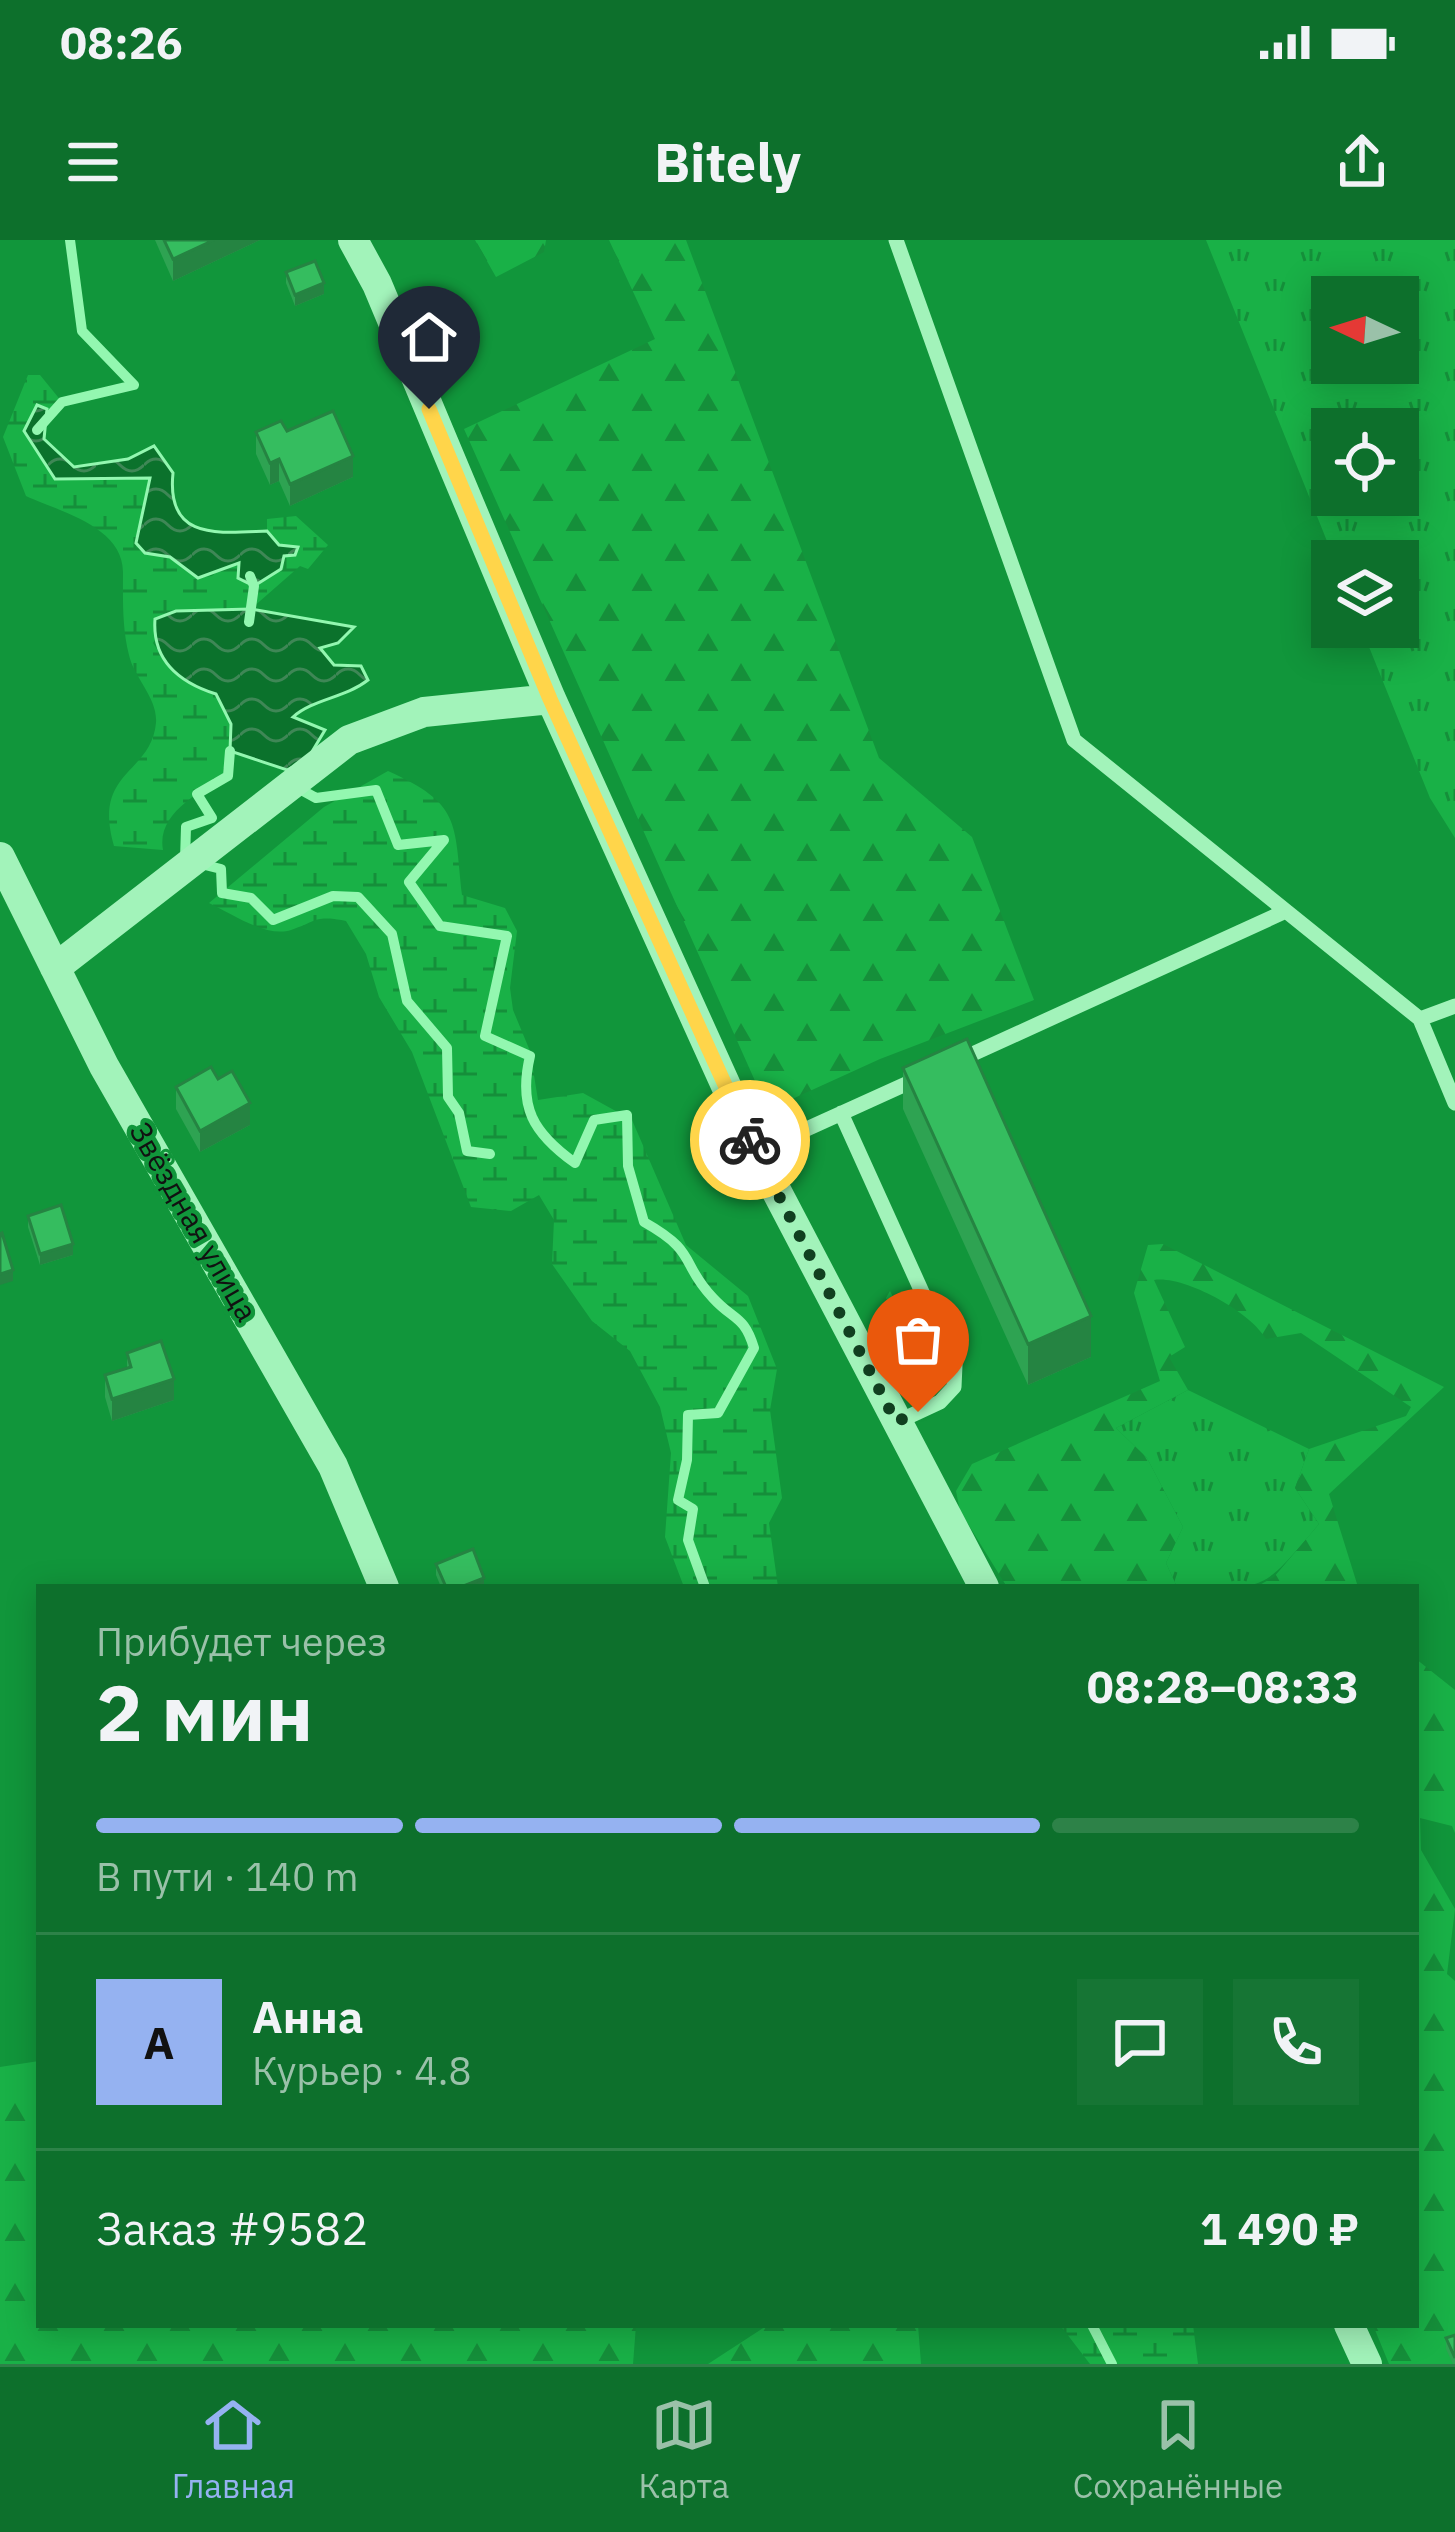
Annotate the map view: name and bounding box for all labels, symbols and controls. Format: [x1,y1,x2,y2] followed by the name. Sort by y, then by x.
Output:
[60,13,183,71] text: 08:26
[654,127,801,197] text: Bitely
[60,129,126,195] icon: menu
[1329,129,1395,195] icon: share
[1311,276,1419,384] north arrow
[1311,276,1419,648] map controls
[378,286,480,409] pin
[396,304,462,370] icon: home
[1311,408,1419,516] button: locate
[1311,540,1419,648] button: layers
[690,1080,810,1200] courier
[717,1107,783,1173] icon: bike
[121,1115,267,1328] street label: Звёздная улица
[867,1289,969,1412] pin
[885,1307,951,1373] icon: bag
[96,1616,387,1667] text: Прибудет через
[1087,1657,1359,1715] text: 08:28–08:33
[96,1661,313,1762] text: 2 мин
[96,1851,359,1902] text: В пути · 140 m
[1077,1979,1203,2105] button: chat
[1233,1979,1359,2105] button: phone
[252,1987,364,2045] text: Анна
[144,2013,174,2071] text: А
[252,2045,472,2096] text: Курьер · 4.8
[96,2199,368,2257] text: Заказ #9582
[1200,2199,1359,2257] text: 1 490 ₽
[172,2392,295,2507] tab: Главная
[639,2392,729,2507] tab: Карта
[1073,2392,1283,2507] tab: Сохранённые

